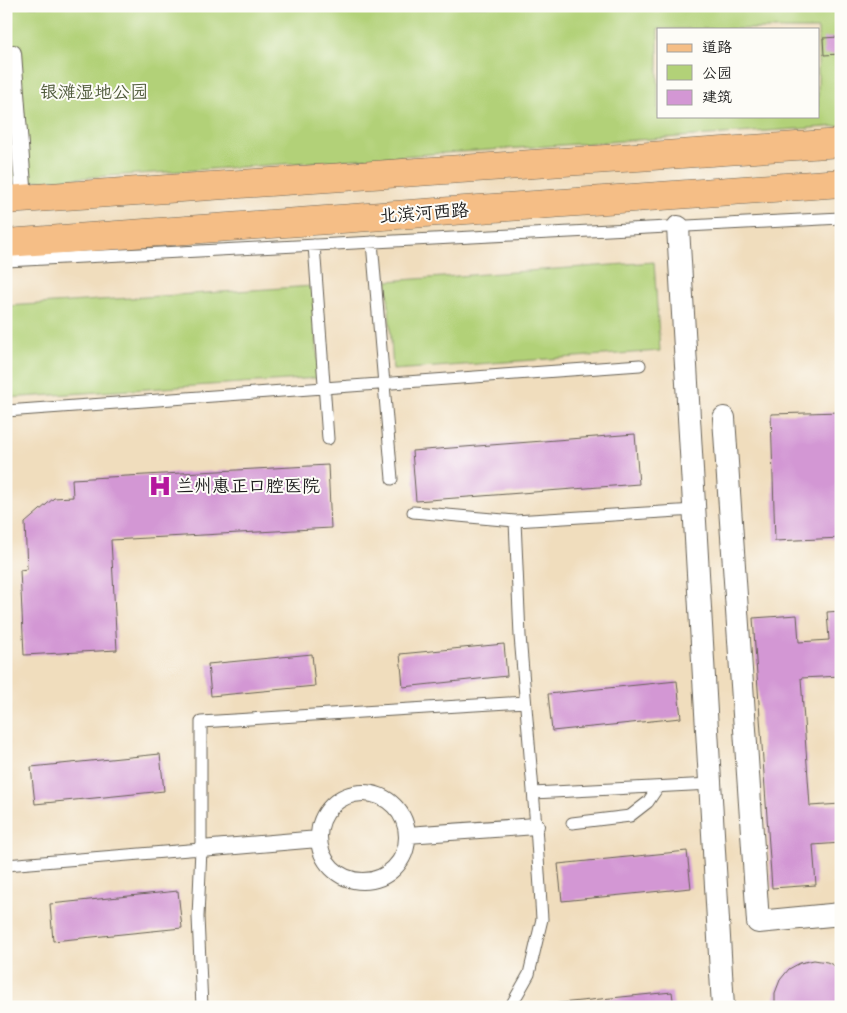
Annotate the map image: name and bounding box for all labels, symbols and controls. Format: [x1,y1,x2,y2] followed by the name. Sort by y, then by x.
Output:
[657,28,820,118] legend
[702,38,732,60] text: 道路
[702,64,732,86] text: 公园
[40,82,148,107] park label: 银滩湿地公园
[702,88,732,110] text: 建筑
[378,200,470,231] street label: 北滨河西路
[147,473,173,499] hospital icon: 兰州惠正口腔医院
[176,476,320,501] place label: 兰州惠正口腔医院

